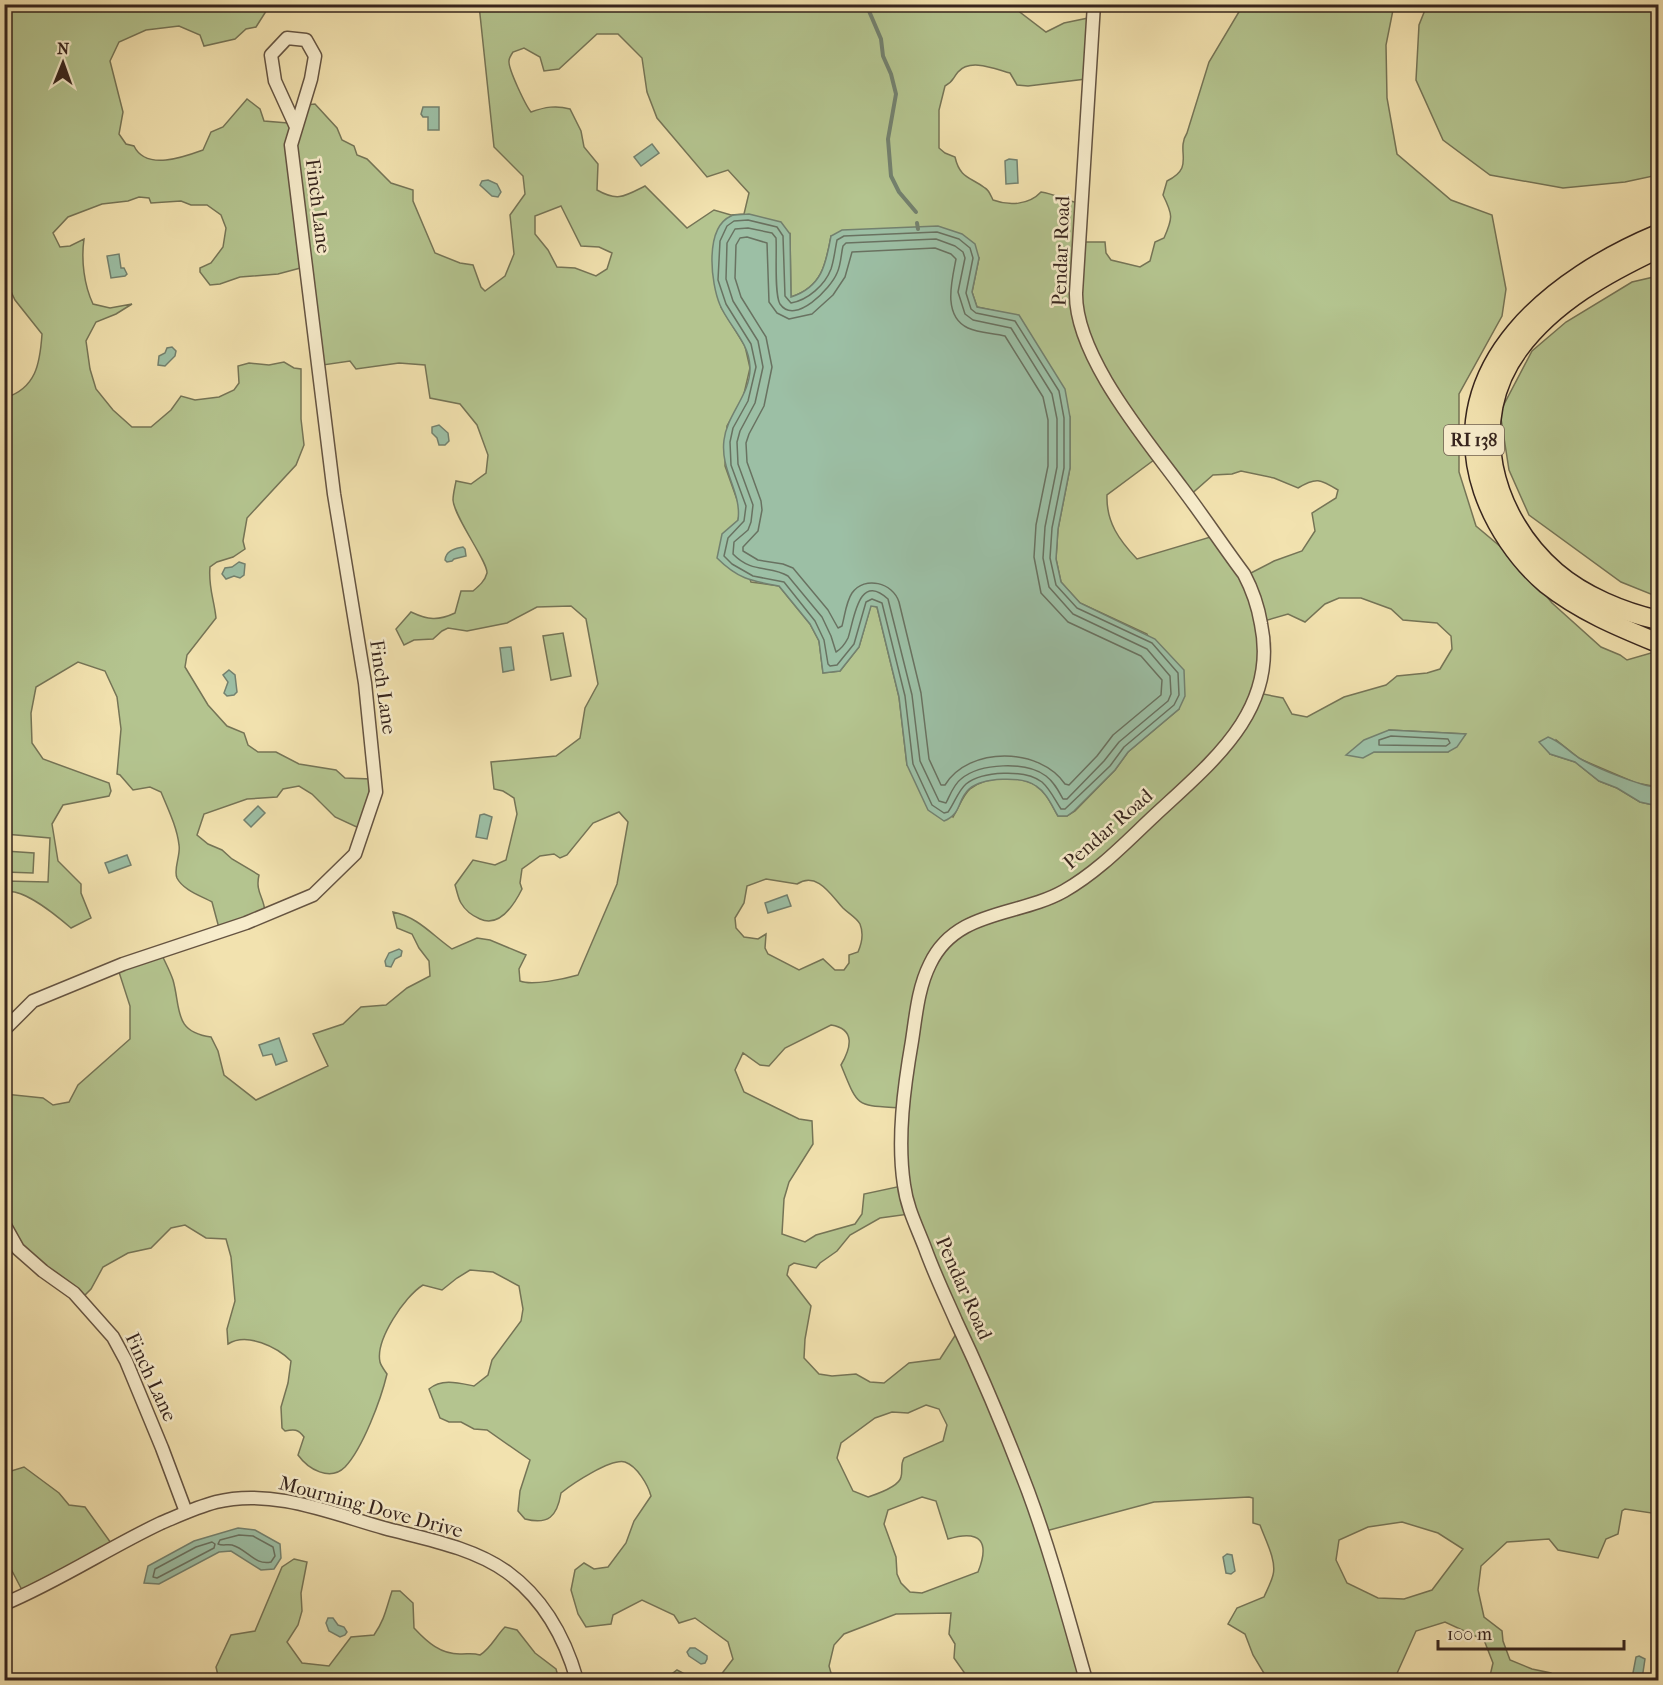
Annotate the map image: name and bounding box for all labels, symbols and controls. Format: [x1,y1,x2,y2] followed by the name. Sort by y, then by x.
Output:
[33,33,93,93] north arrow
[57,39,70,58] text: N
[301,157,335,255] street label: Finch Lane
[1048,194,1074,307] street label: Pendar Road
[1444,425,1504,455] road number: RI 138
[365,638,401,736] street label: Finch Lane
[1059,783,1158,874] street label: Pendar Road
[931,1233,997,1344] street label: Pendar Road
[120,1329,182,1425] street label: Finch Lane
[276,1471,466,1543] street label: Mourning Dove Drive
[1438,1613,1624,1651] scale bar
[1447,1624,1492,1645] text: 100 m

